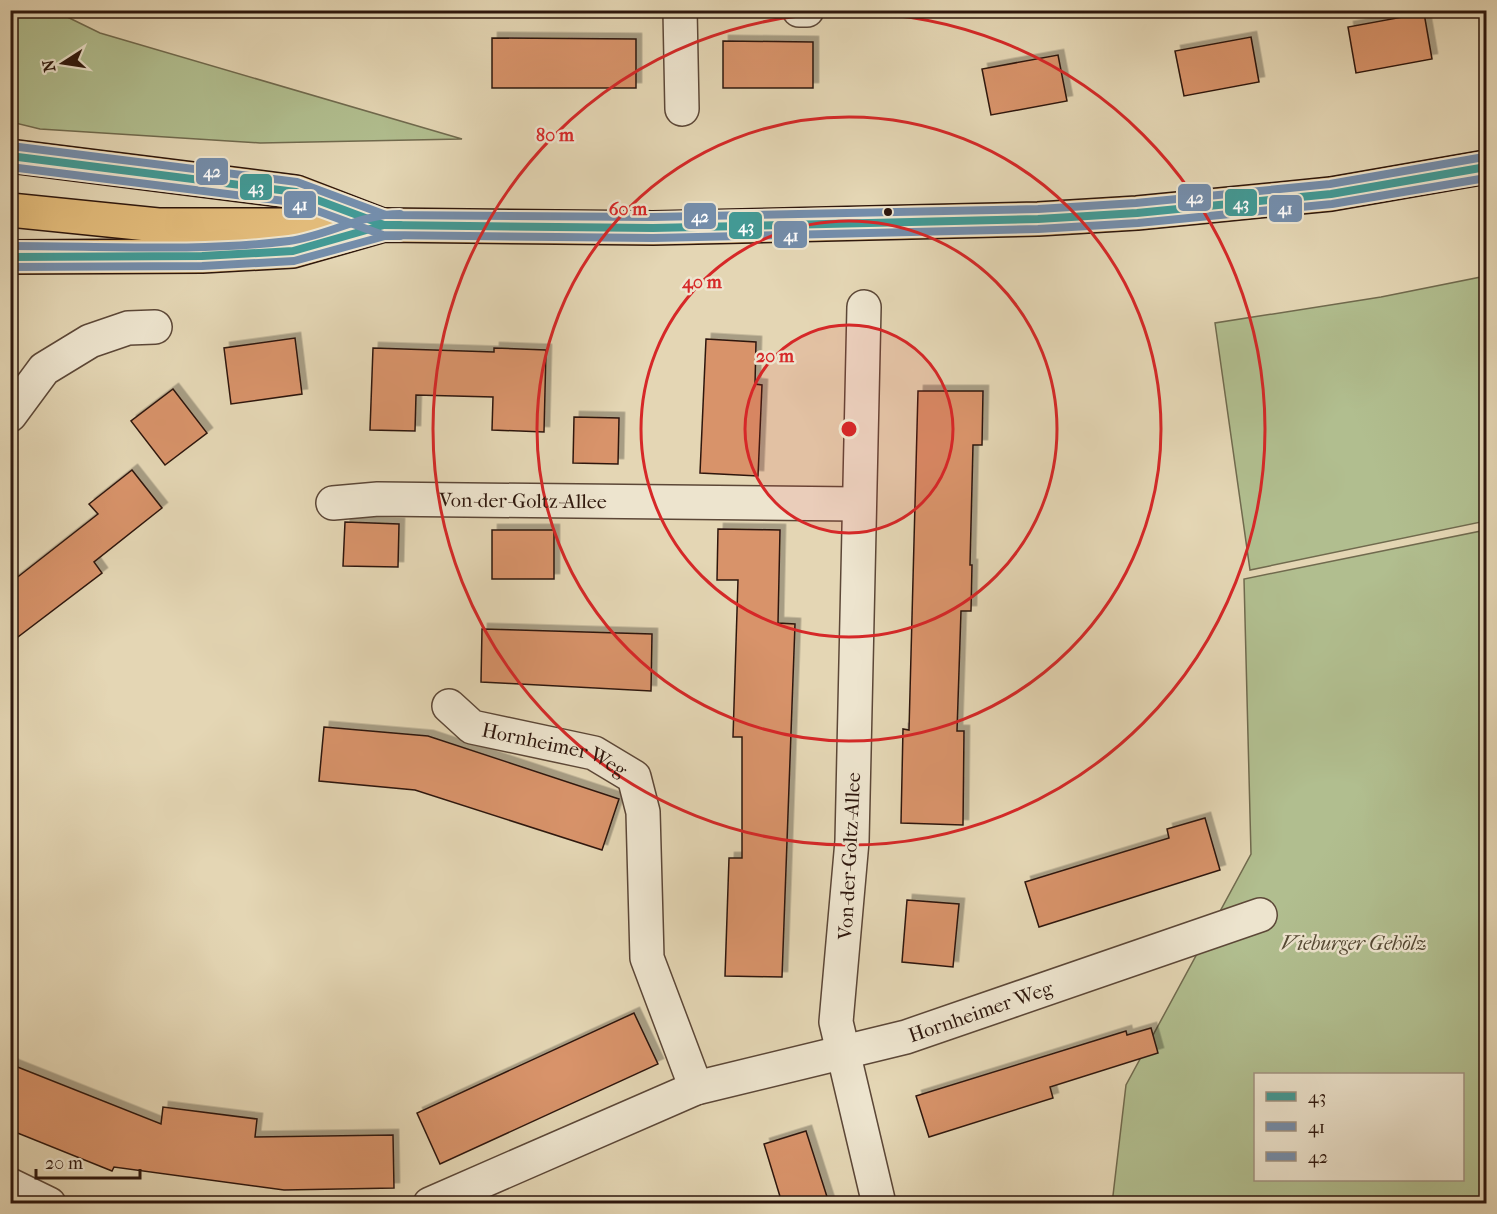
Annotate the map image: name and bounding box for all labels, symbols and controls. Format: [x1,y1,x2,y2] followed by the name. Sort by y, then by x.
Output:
[33,33,93,93] north arrow
[38,57,59,74] text: N
[536,125,575,146] text: 80 m
[195,157,229,186] line badge: 42
[202,162,221,182] text: 42
[239,173,273,201] line badge: 43
[247,178,264,198] text: 43
[1177,183,1212,212] line badge: 42
[1185,188,1204,208] text: 42
[1224,188,1258,217] line badge: 43
[283,190,317,219] line badge: 41
[1232,194,1249,214] text: 43
[1268,194,1303,223] line badge: 41
[291,195,308,215] text: 41
[609,199,648,220] text: 60 m
[1276,199,1293,219] text: 41
[683,202,717,230] line badge: 42
[882,206,894,218] unlabelled marker
[690,207,709,227] text: 42
[728,211,763,240] line badge: 43
[737,217,754,237] text: 43
[773,220,808,249] line badge: 41
[782,226,799,246] text: 41
[681,272,723,293] text: 40 m
[756,346,795,367] text: 20 m
[839,419,859,439] centre of rings
[438,489,607,513] street label: Von-der-Goltz-Allee
[480,718,631,782] street label: Hornheimer Weg
[834,772,865,941] street label: Von-der-Goltz-Allee
[1281,932,1427,955] park label: Vieburger Gehölz
[906,976,1056,1047] street label: Hornheimer Weg
[1254,1073,1464,1181] legend
[1308,1087,1326,1108] text: 43
[1308,1117,1325,1138] text: 41
[36,1142,140,1180] scale bar
[1308,1147,1328,1168] text: 42
[45,1153,83,1174] text: 20 m

